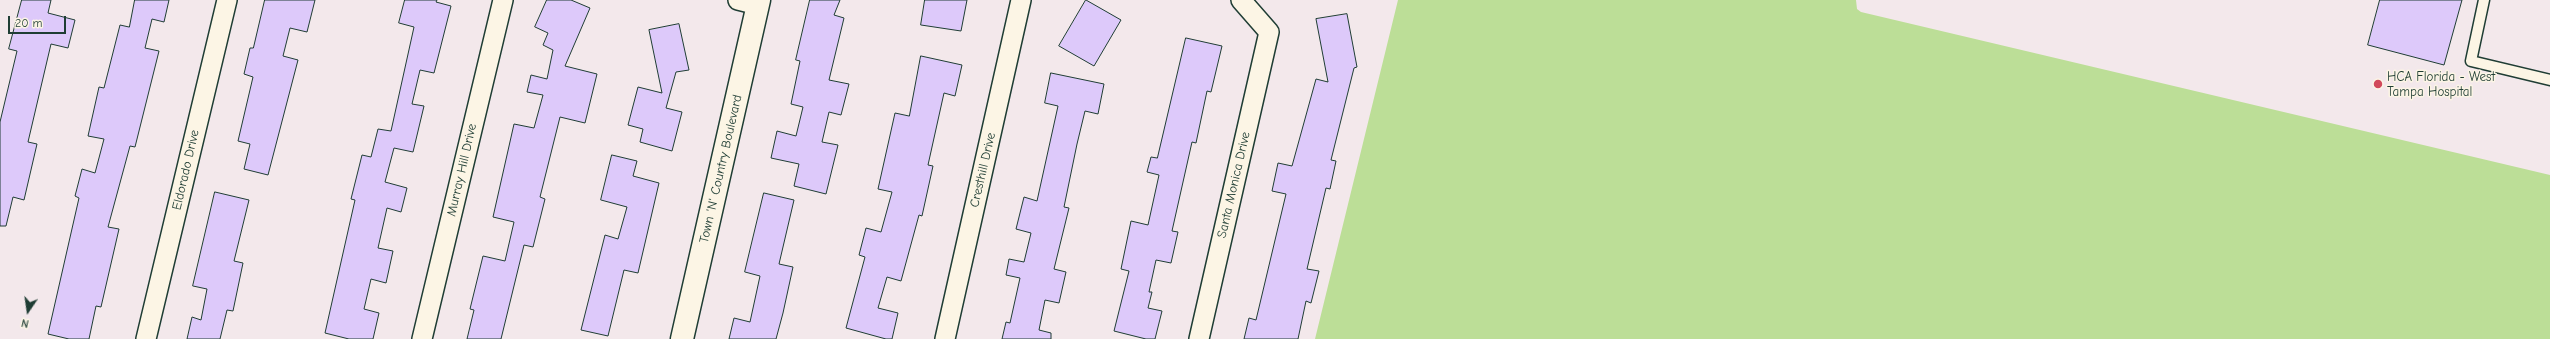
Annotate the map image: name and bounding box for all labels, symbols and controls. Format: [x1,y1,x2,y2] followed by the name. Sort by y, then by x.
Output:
[10,8,68,34] scale bar
[15,16,43,30] text: 20 m
[2387,69,2495,100] place label: HCA Florida - West Tampa Hospital
[2372,78,2384,90] marker: HCA Florida - West Tampa Hospital
[696,93,746,245] street label: Town 'N' Country Boulevard
[444,122,480,218] street label: Murray Hill Drive
[169,128,203,212] street label: Eldorado Drive
[1214,130,1254,240] street label: Santa Monica Drive
[967,131,999,209] street label: Cresthill Drive
[8,291,48,331] north arrow
[20,316,30,330] text: N

